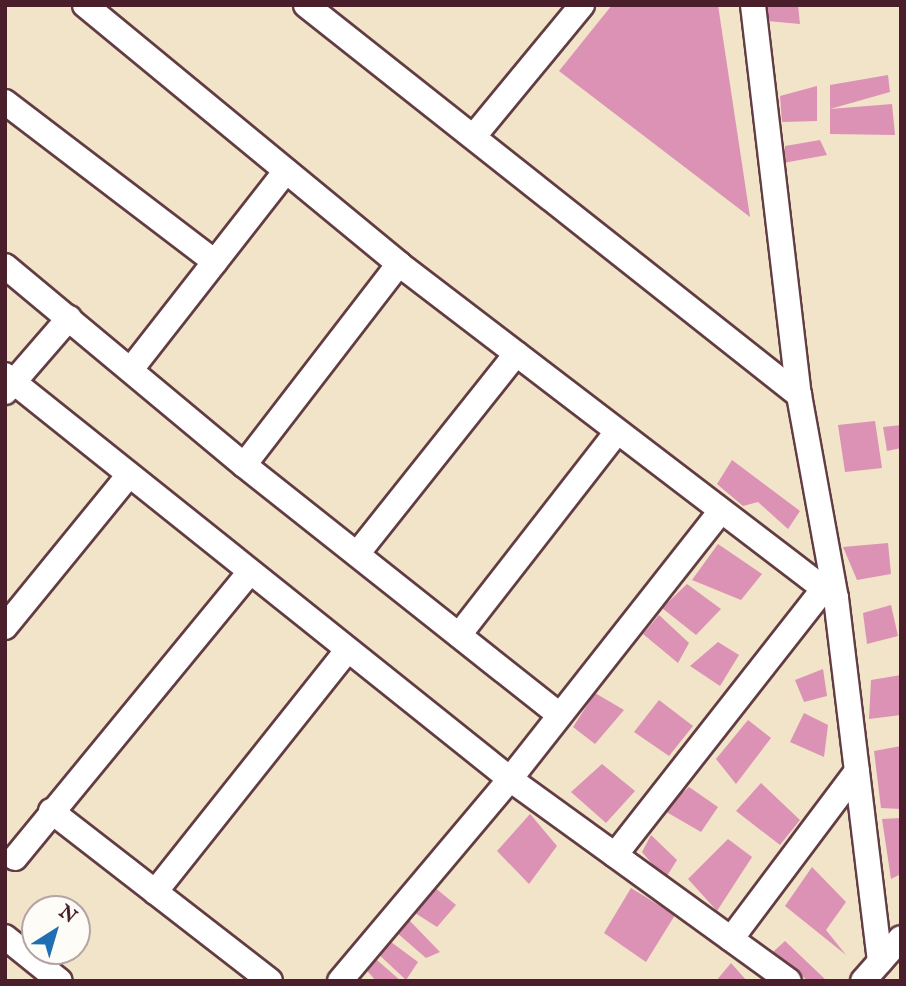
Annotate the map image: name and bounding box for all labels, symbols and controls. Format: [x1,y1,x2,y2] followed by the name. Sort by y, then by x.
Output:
[21,895,91,965] north arrow
[54,900,81,929] text: N

